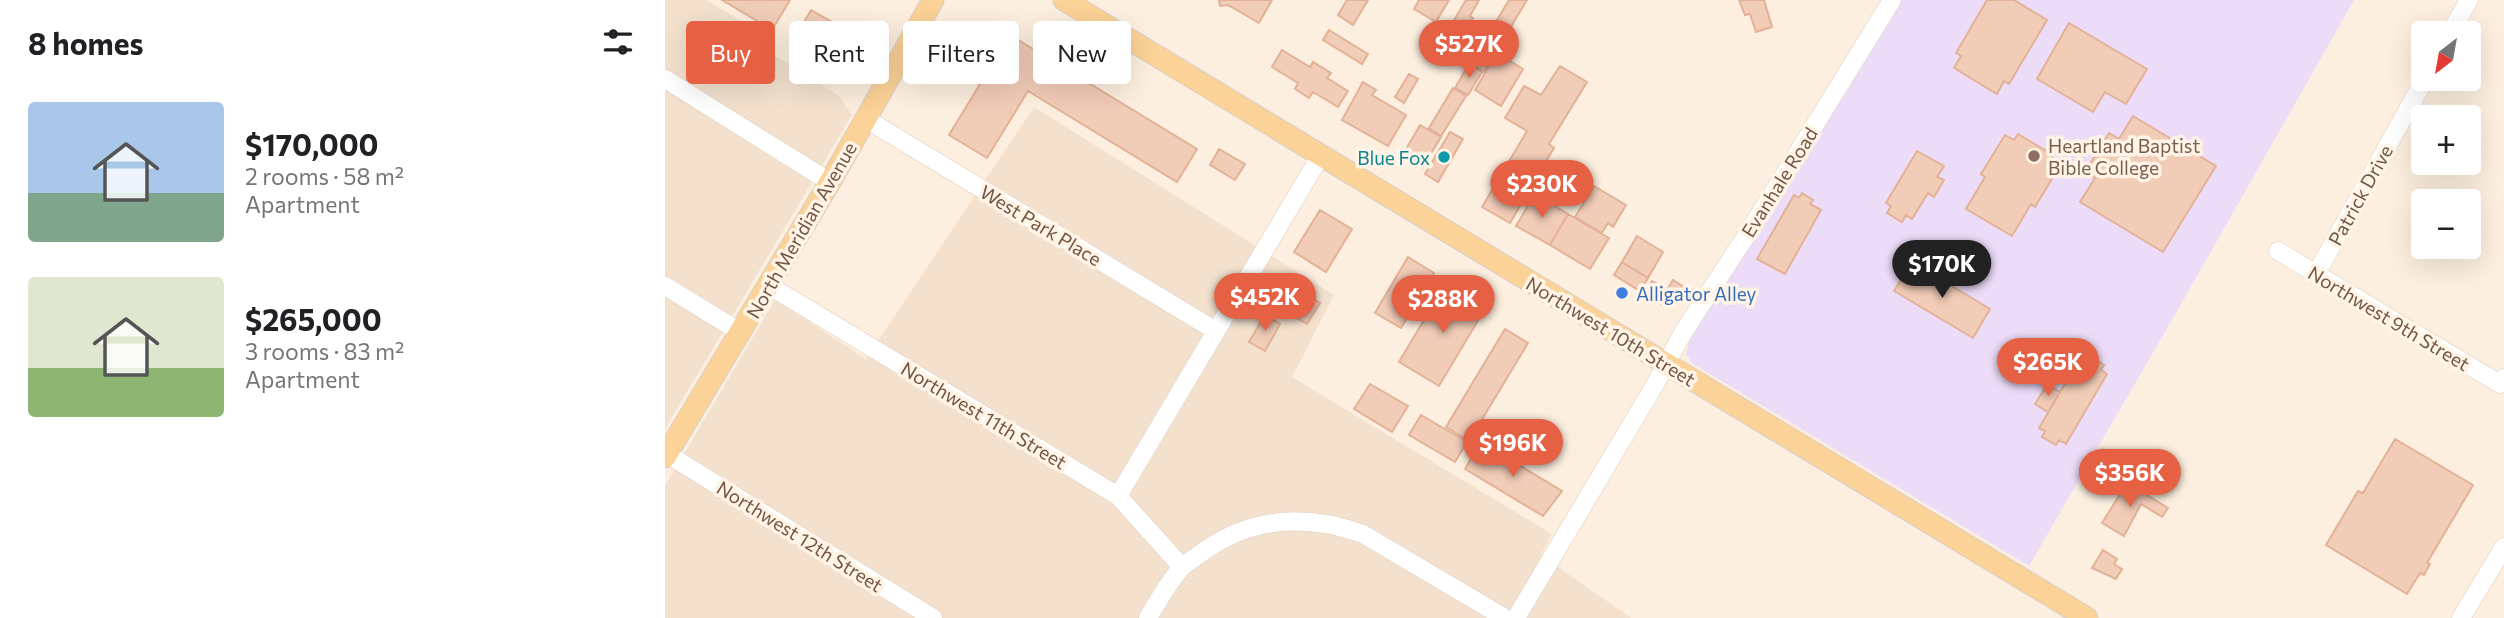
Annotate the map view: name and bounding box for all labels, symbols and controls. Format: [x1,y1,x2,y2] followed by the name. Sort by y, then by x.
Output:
[1420,20,1518,80] pin: $527K
[686,21,775,84] chip: Buy
[789,21,889,84] chip: Rent
[903,21,1019,84] chip: Filters
[1033,21,1131,84] chip: New
[2411,21,2481,91] north arrow
[2411,21,2481,259] map controls
[599,23,637,61] icon: filters
[28,24,144,61] text: 8 homes
[1435,29,1503,57] text: $527K
[2411,105,2481,175] button: +
[1736,123,1822,241] street label: Evanhale Road
[245,125,379,162] text: $170,000
[84,130,168,214] icon: home
[2048,134,2200,179] place label: Heartland Baptist Bible College
[741,138,861,322] street label: North Meridian Avenue
[2323,141,2397,249] street label: Patrick Drive
[1357,146,1430,169] place label: Blue Fox
[2026,148,2042,164] marker: Heartland Baptist Bible College
[1436,149,1452,165] marker: Blue Fox
[1493,160,1591,220] pin: $230K
[245,162,404,190] text: 2 rooms · 58 m²
[1506,169,1578,197] text: $230K
[976,180,1106,270] street label: West Park Place
[2411,189,2481,259] button: −
[245,190,360,218] text: Apartment
[1893,240,1991,300] pin: $170K
[1908,249,1976,277] text: $170K
[2304,261,2474,375] street label: Northwest 9th Street
[1522,271,1700,391] street label: Northwest 10th Street
[1216,274,1314,333] pin: $452K
[1394,276,1492,335] pin: $288K
[1230,282,1300,310] text: $452K
[1636,282,1757,305] place label: Alligator Alley
[1408,284,1478,312] text: $288K
[1614,285,1630,301] marker: Alligator Alley
[245,300,382,337] text: $265,000
[84,305,168,389] icon: home
[245,337,404,365] text: 3 rooms · 83 m²
[1999,338,2097,398] pin: $265K
[2013,347,2083,375] text: $265K
[897,356,1071,474] street label: Northwest 11th Street
[245,365,360,393] text: Apartment
[1464,420,1562,479] pin: $196K
[1479,428,1547,456] text: $196K
[2081,449,2179,509] pin: $356K
[2095,458,2165,486] text: $356K
[713,476,887,597] street label: Northwest 12th Street

